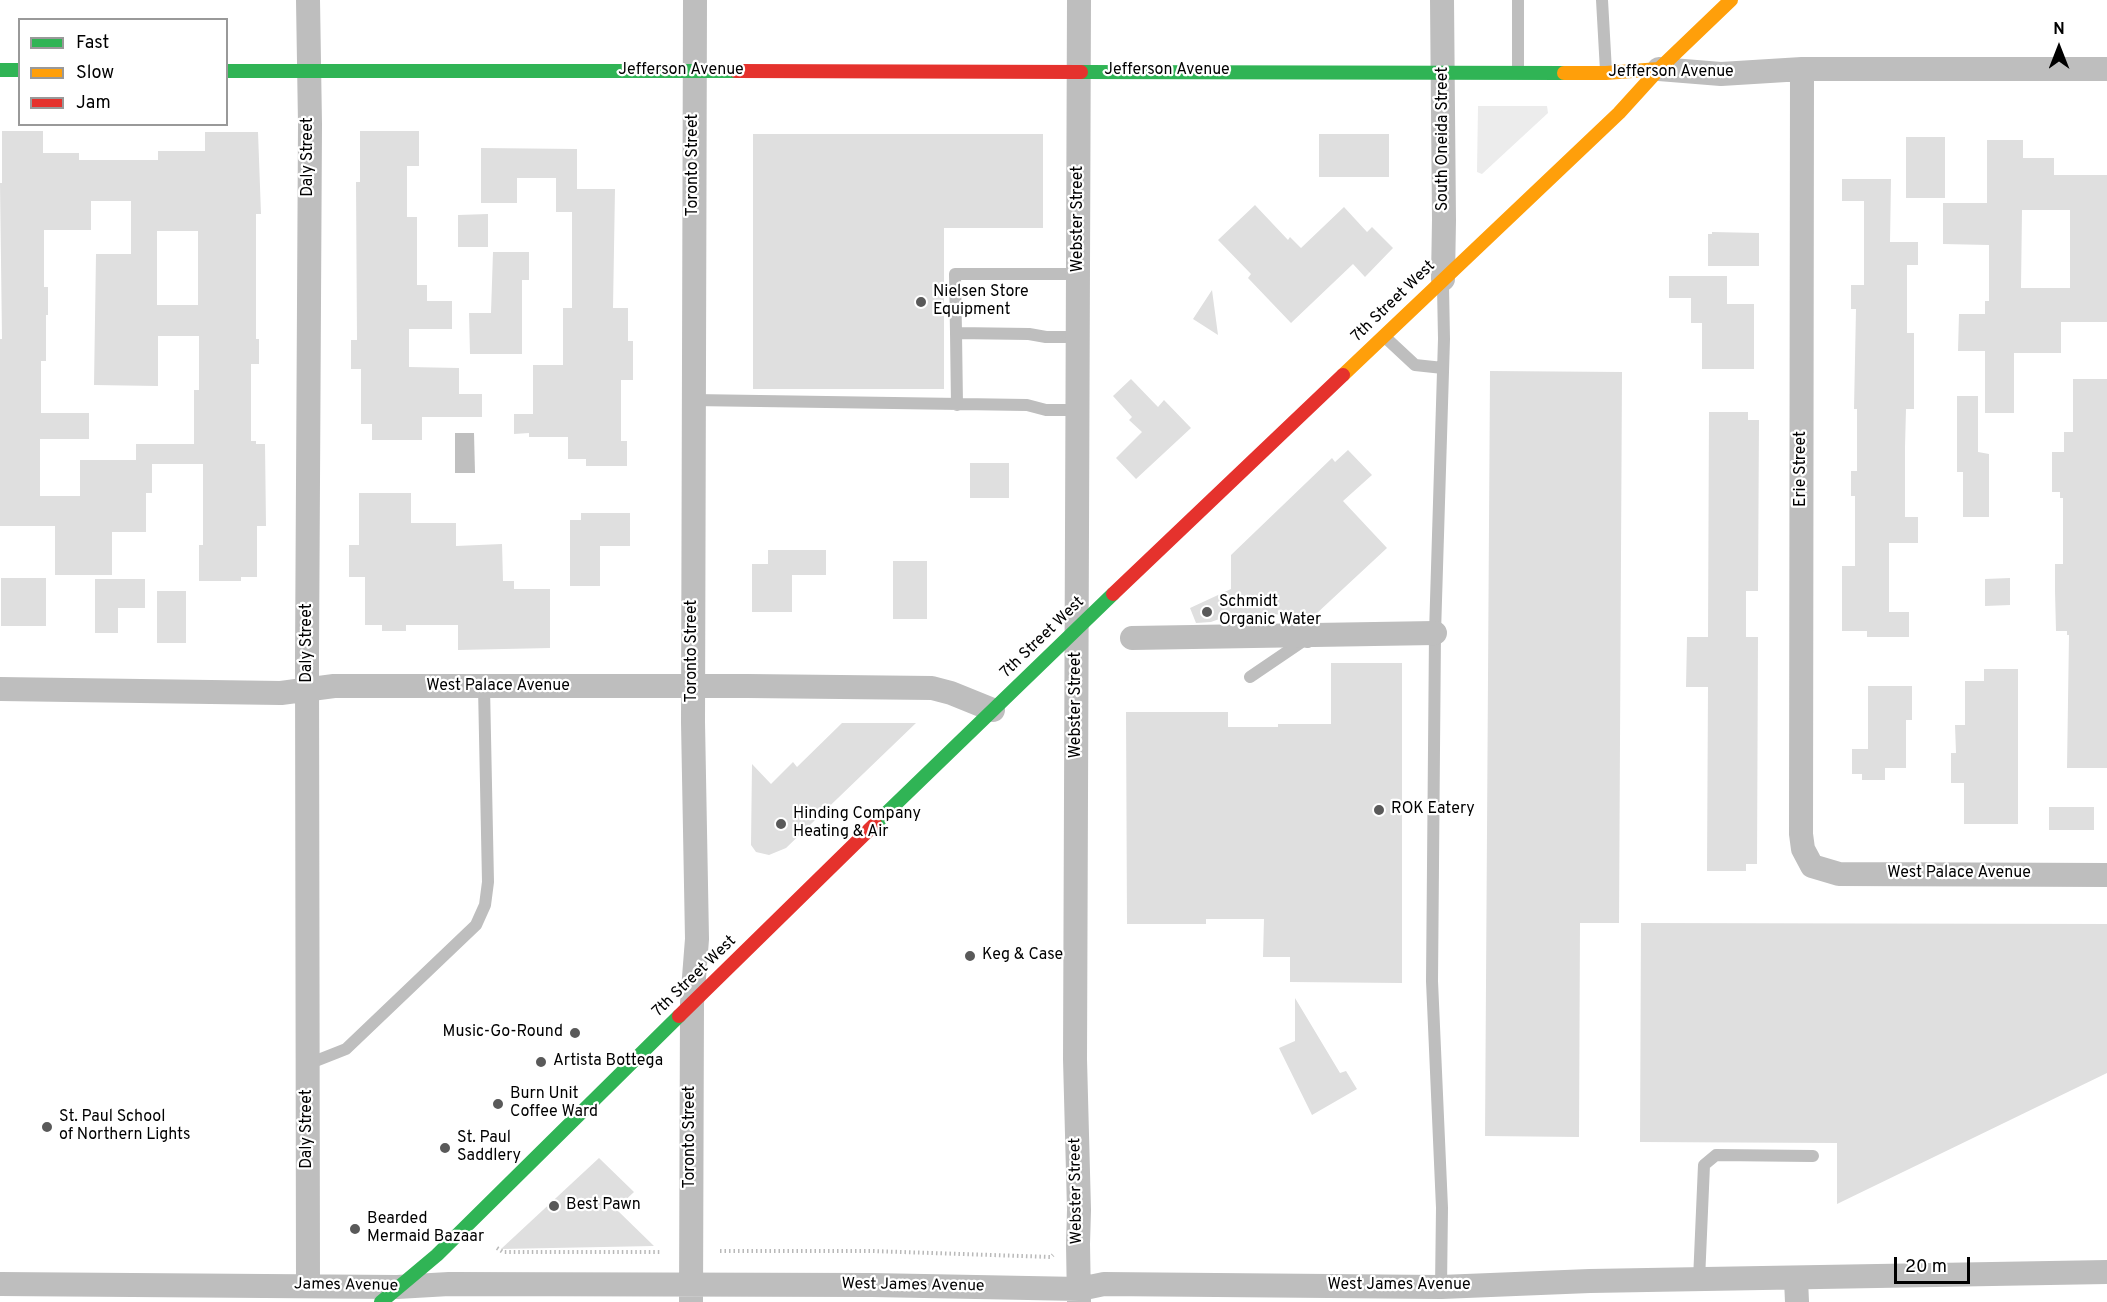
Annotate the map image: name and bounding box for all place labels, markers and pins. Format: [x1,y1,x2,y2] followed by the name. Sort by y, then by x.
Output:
[933,283,1029,321] place label: Nielsen Store Equipment
[914,295,928,309] marker: Nielsen Store Equipment
[1219,593,1321,631] place label: Schmidt Organic Water
[1200,605,1214,619] marker: Schmidt Organic Water
[1391,800,1475,820] place label: ROK Eatery
[1372,803,1386,817] marker: ROK Eatery
[793,805,921,843] place label: Hinding Company Heating & Air
[774,817,788,831] marker: Hinding Company Heating & Air
[982,946,1063,966] place label: Keg & Case
[963,949,977,963] marker: Keg & Case
[443,1023,563,1043] place label: Music-Go-Round
[568,1026,582,1040] marker: Music-Go-Round
[553,1052,663,1072] place label: Artista Bottega
[534,1055,548,1069] marker: Artista Bottega
[510,1085,598,1123] place label: Burn Unit Coffee Ward
[491,1097,505,1111] marker: Burn Unit Coffee Ward
[59,1108,190,1146] place label: St. Paul School of Northern Lights
[40,1120,54,1134] marker: St. Paul School of Northern Lights
[457,1129,521,1167] place label: St. Paul Saddlery
[438,1141,452,1155] marker: St. Paul Saddlery
[566,1196,641,1216] place label: Best Pawn
[547,1199,561,1213] marker: Best Pawn
[367,1210,484,1248] place label: Bearded Mermaid Bazaar
[348,1222,362,1236] marker: Bearded Mermaid Bazaar

